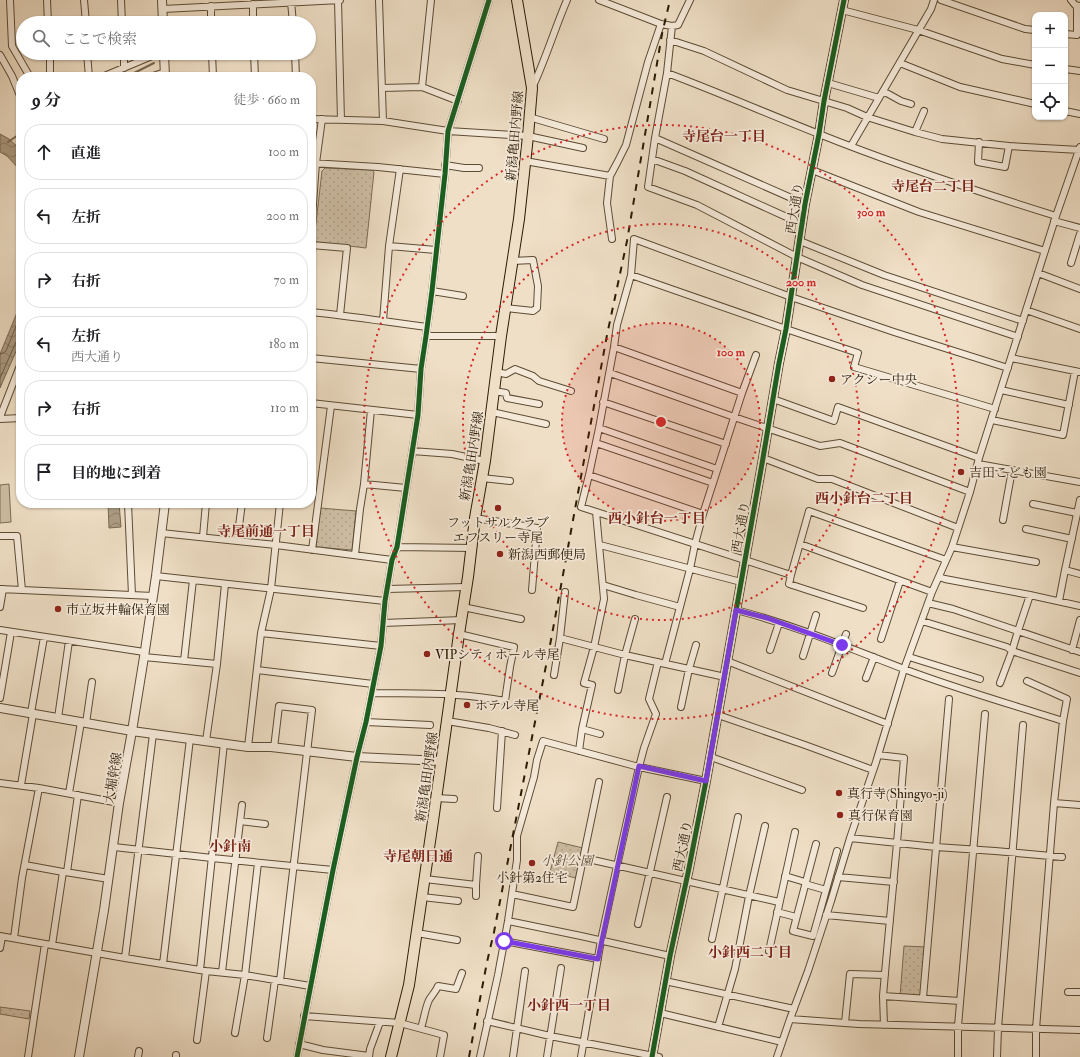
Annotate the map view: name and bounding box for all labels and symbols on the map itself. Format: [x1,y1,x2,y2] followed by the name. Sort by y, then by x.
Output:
[503,90,527,182] street label: 新潟亀田内野線
[682,128,766,145] district label: 寺尾台一丁目
[891,178,975,195] district label: 寺尾台二丁目
[783,181,807,235] street label: 西大通り
[857,205,886,220] text: 300 m
[786,275,817,290] text: 200 m
[717,345,746,360] text: 100 m
[840,372,918,388] place label: アクシー中央
[827,374,837,384] marker: アクシー中央
[457,410,487,502] street label: 新潟亀田内野線
[654,415,668,429] centre of rings
[969,465,1047,481] place label: 吉田こども園
[956,467,966,477] marker: 吉田こども園
[815,490,913,507] district label: 西小針台二丁目
[729,500,753,554] street label: 西大通り
[493,503,503,513] marker: フットサルクラブ エフスリー寺尾
[608,510,706,527] district label: 西小針台一丁目
[447,515,549,546] place label: フットサルクラブ エフスリー寺尾
[217,523,315,540] district label: 寺尾前通一丁目
[508,547,586,563] place label: 新潟西郵便局
[495,549,505,559] marker: 新潟西郵便局
[66,602,170,618] place label: 市立坂井輪保育園
[53,604,63,614] marker: 市立坂井輪保育園
[833,636,851,654] route end
[435,647,560,663] place label: VIPシティホール寺尾
[422,649,432,659] marker: VIPシティホール寺尾
[475,698,539,714] place label: ホテル寺尾
[462,700,472,710] marker: ホテル寺尾
[413,731,441,823] street label: 新潟亀田内野線
[101,751,125,805] street label: 大堀幹線
[847,786,948,803] place label: 真行寺(Shingyo-ji)
[834,788,844,798] marker: 真行寺(Shingyo-ji)
[848,808,913,824] place label: 真行保育園
[835,810,845,820] marker: 真行保育園
[670,819,696,873] street label: 西大通り
[209,838,251,855] district label: 小針南
[383,848,453,865] district label: 寺尾朝日通
[541,853,595,869] park label: 小針公園
[527,858,537,868] marker: 小針第2住宅
[496,870,568,886] place label: 小針第2住宅
[495,932,513,950] route start
[708,944,792,961] district label: 小針西二丁目
[527,997,611,1014] district label: 小針西一丁目

